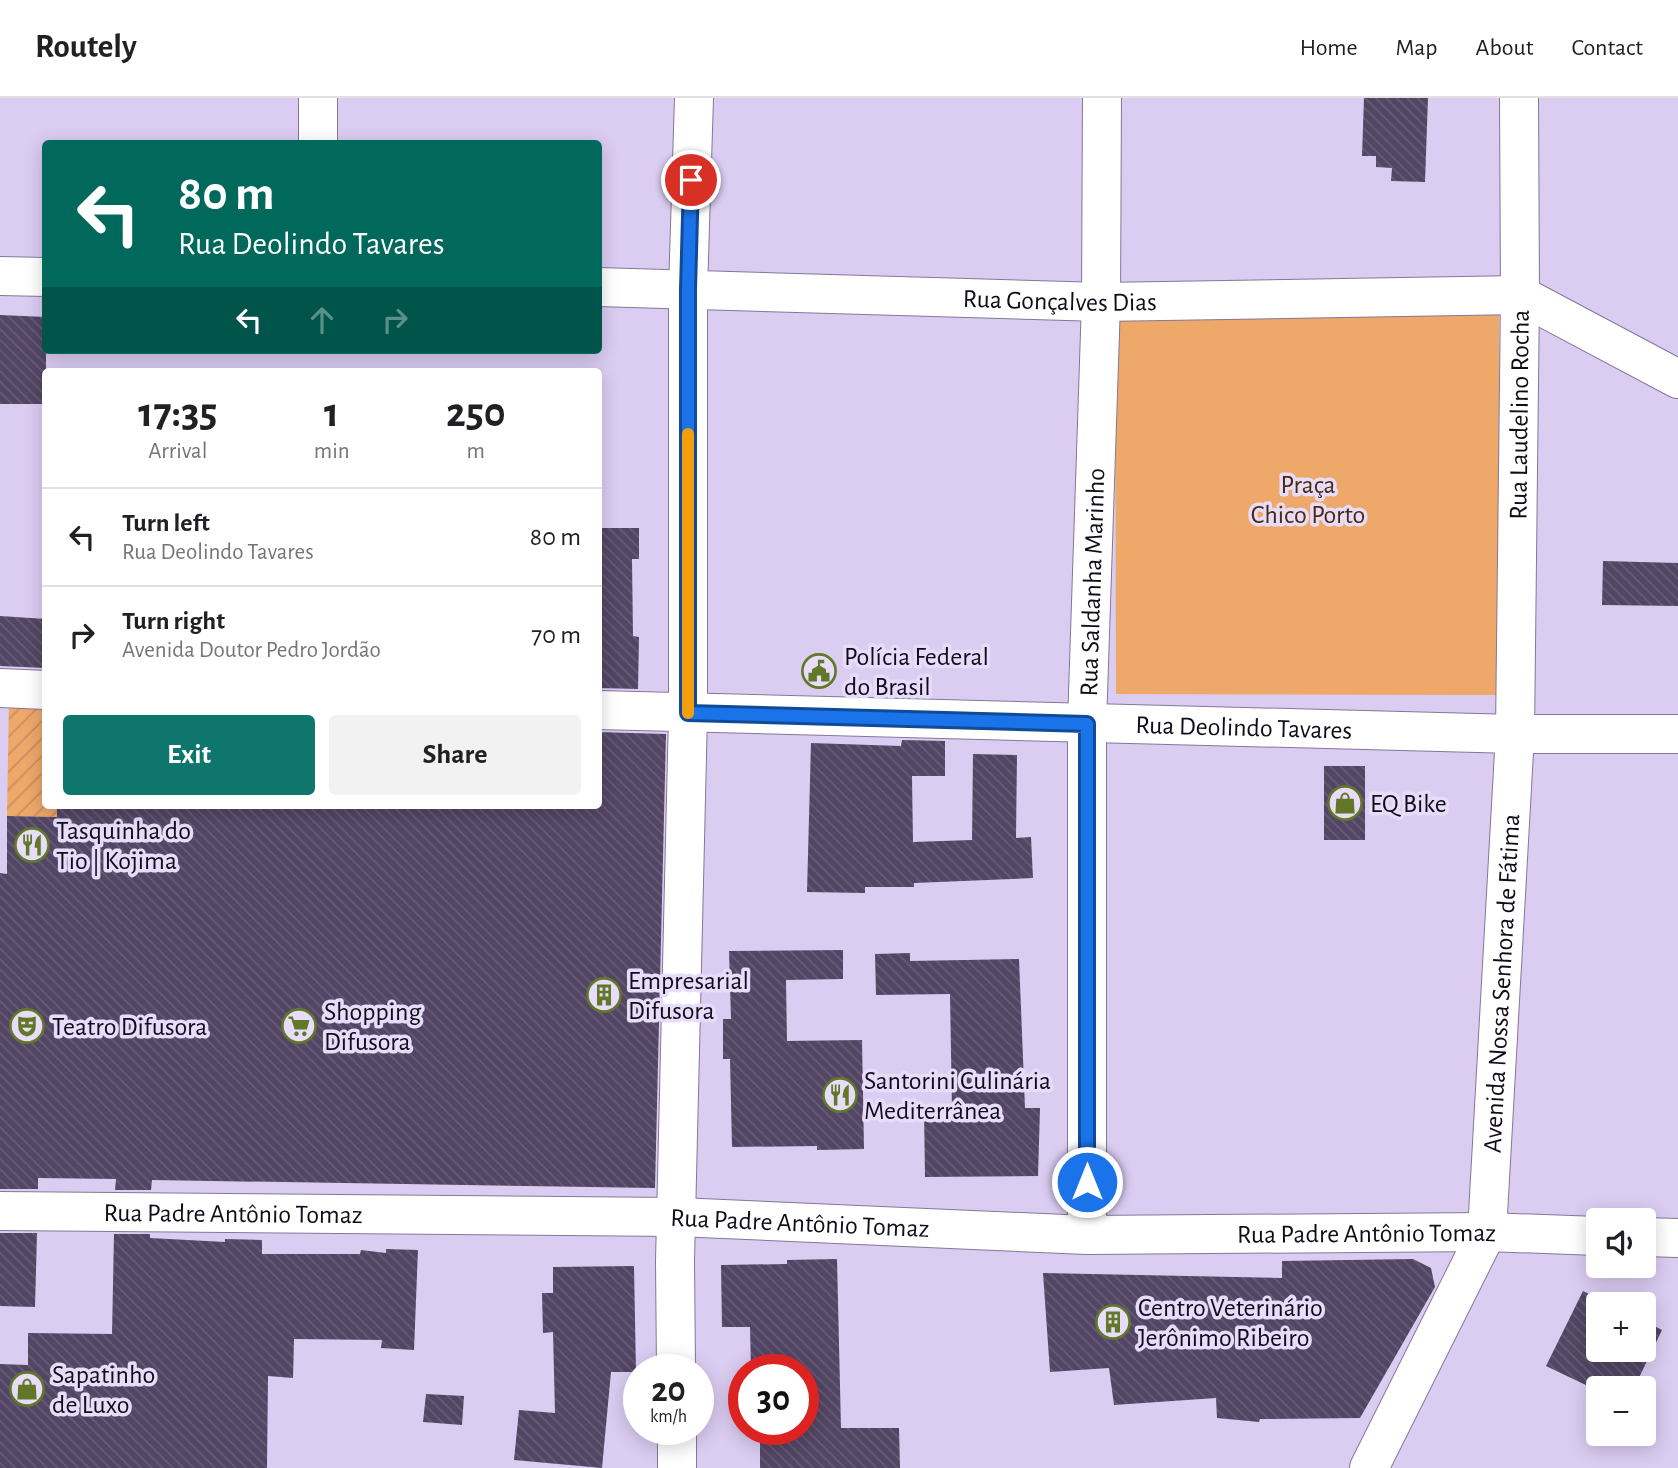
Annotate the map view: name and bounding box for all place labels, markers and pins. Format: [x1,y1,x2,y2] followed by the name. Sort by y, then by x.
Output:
[661,150,721,210] pin
[844,644,989,700] place label: Polícia Federal do Brasil
[800,652,838,690] public building icon: Polícia Federal do Brasil
[1326,784,1364,822] shop icon: EQ Bike
[1370,791,1447,817] place label: EQ Bike
[56,818,191,876] place label: Tasquinha do Tio | Kojima
[13,826,51,864] restaurant icon: Tasquinha do Tio | Kojima
[628,968,749,1024] place label: Empresarial Difusora
[585,976,623,1014] building icon: Empresarial Difusora
[324,999,421,1055] place label: Shopping Difusora
[8,1007,46,1045] theatre icon: Teatro Difusora
[280,1007,318,1045] supermarket icon: Shopping Difusora
[52,1014,207,1040] place label: Teatro Difusora
[864,1068,1051,1124] place label: Santorini Culinária Mediterrânea
[821,1076,859,1114] restaurant icon: Santorini Culinária Mediterrânea
[1138,1295,1323,1351] place label: Centro Veterinário Jerônimo Ribeiro
[1094,1303,1132,1341] building icon: Centro Veterinário Jerônimo Ribeiro
[52,1362,155,1418] place label: Sapatinho de Luxo
[8,1370,46,1408] shop icon: Sapatinho de Luxo

